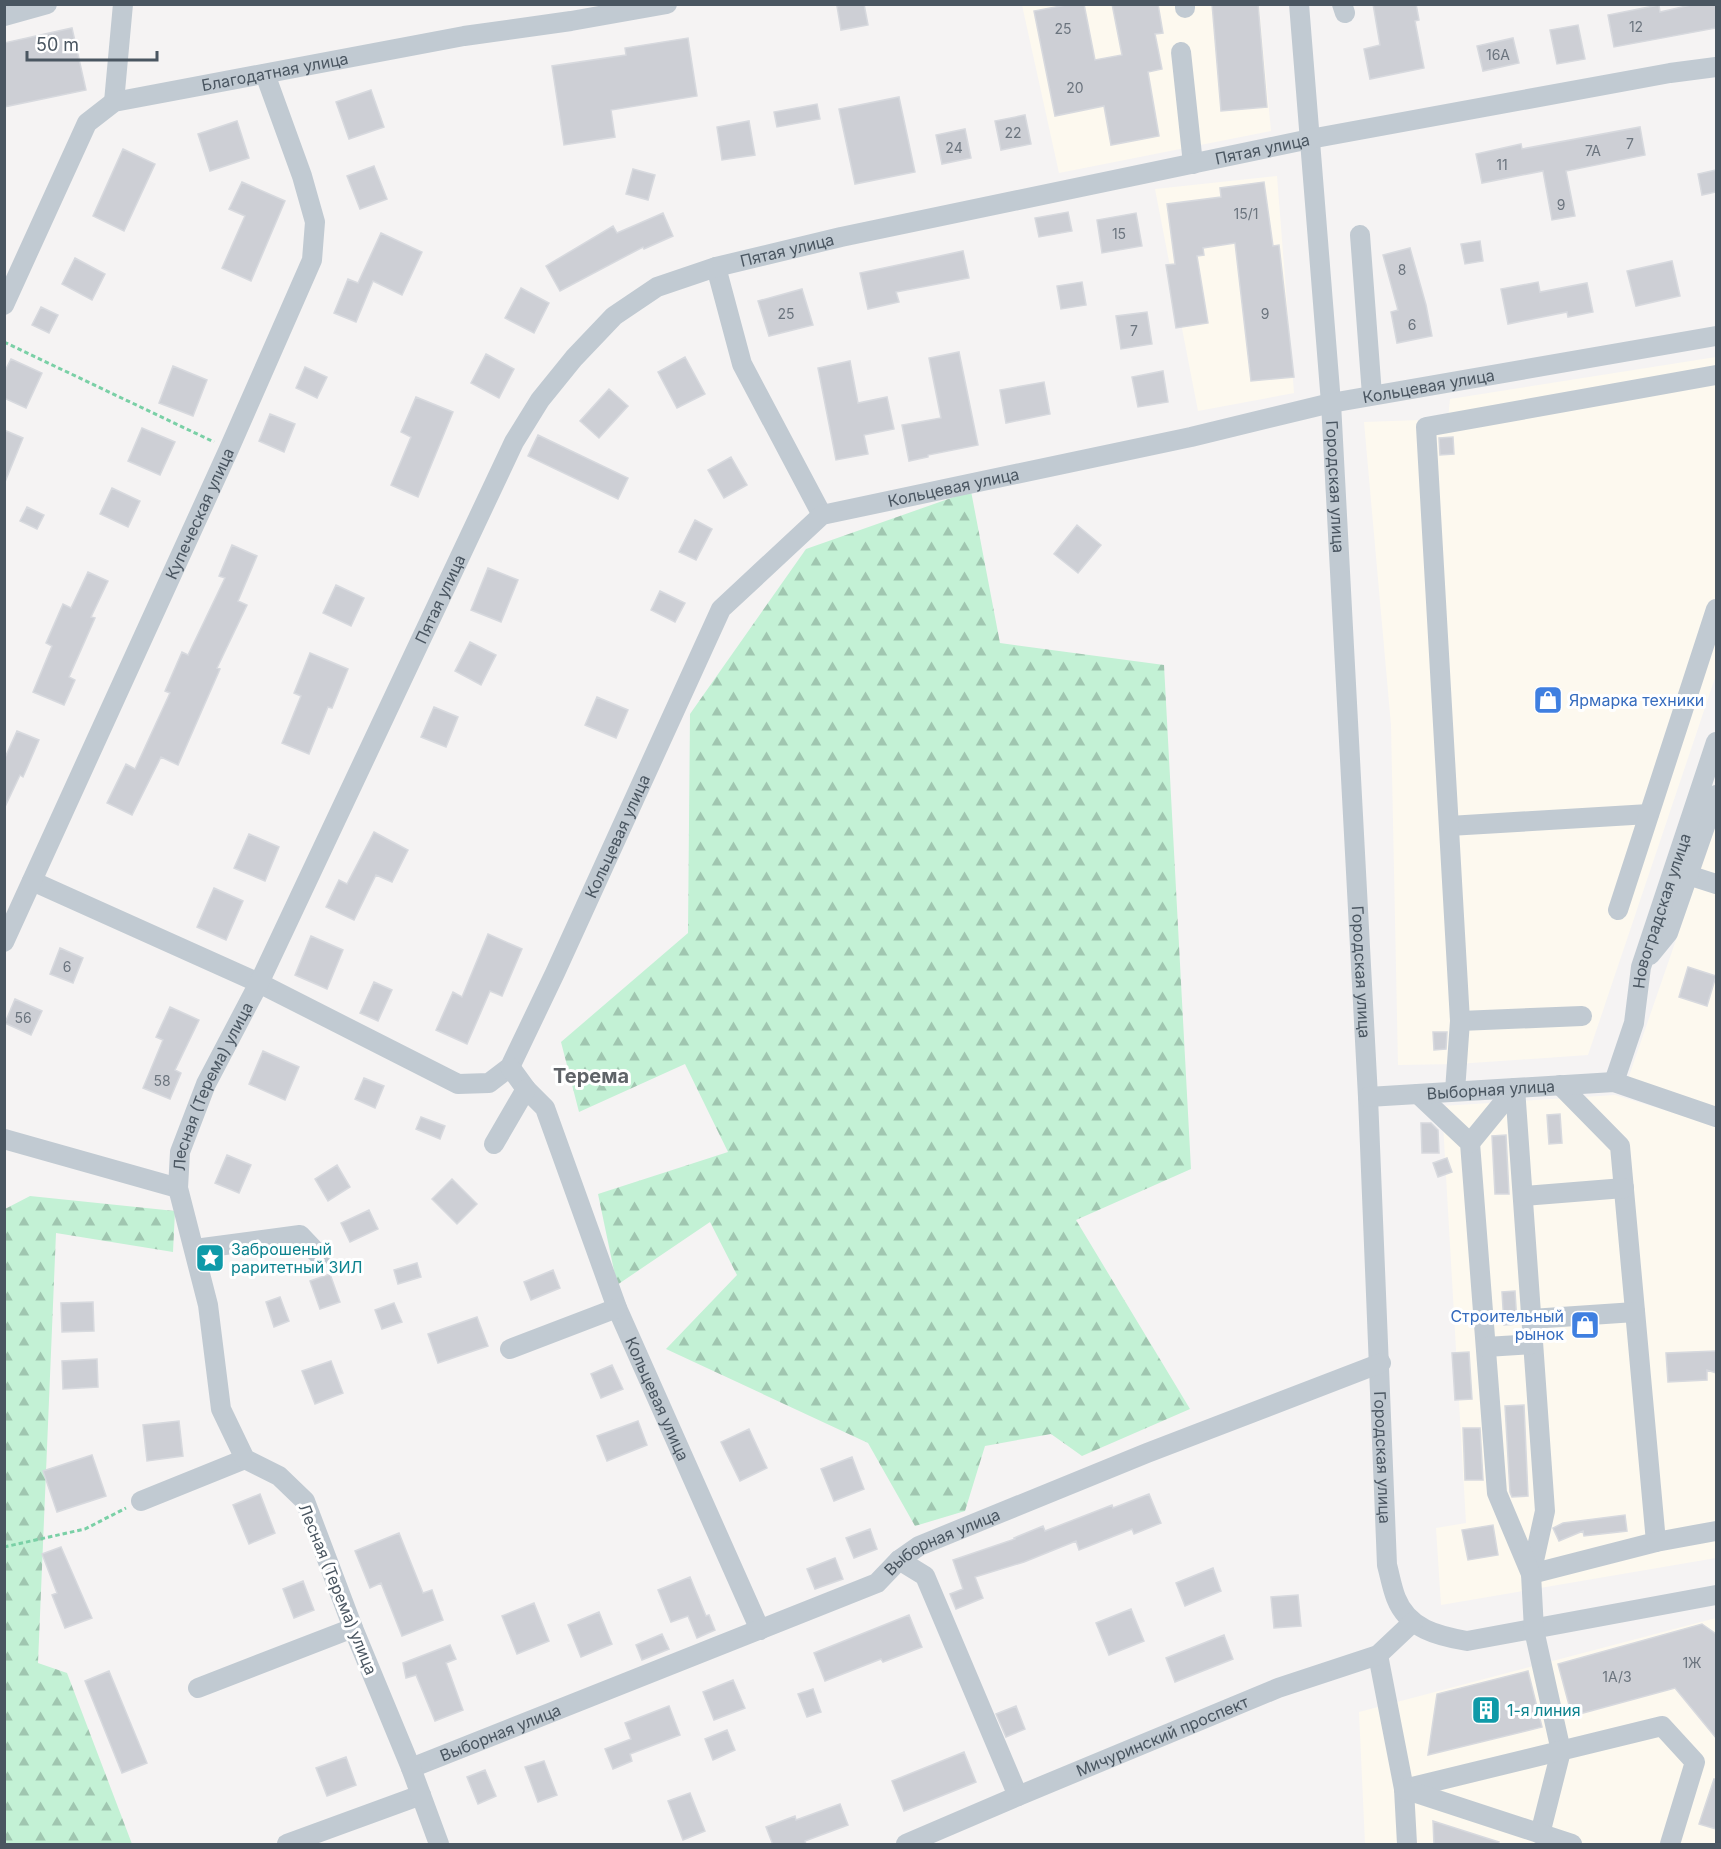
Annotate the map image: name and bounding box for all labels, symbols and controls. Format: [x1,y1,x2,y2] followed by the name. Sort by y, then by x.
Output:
[1629,18,1643,35] house number: 12
[1054,20,1072,37] house number: 25
[27,24,158,62] scale bar
[36,34,79,55] text: 50 m
[1486,46,1510,63] house number: 16А
[200,48,350,95] street label: Благодатная улица
[1066,79,1084,96] house number: 20
[1004,124,1022,141] house number: 22
[1213,129,1311,169] street label: Пятая улица
[1626,135,1634,152] house number: 7
[945,139,963,156] house number: 24
[1585,142,1601,159] house number: 7А
[1496,156,1508,173] house number: 11
[1557,196,1565,213] house number: 9
[1234,205,1258,222] house number: 15/1
[1112,225,1126,242] house number: 15
[738,229,836,271] street label: Пятая улица
[1398,261,1406,278] house number: 8
[777,305,795,322] house number: 25
[1261,305,1269,322] house number: 9
[1408,316,1416,333] house number: 6
[1130,322,1138,339] house number: 7
[1361,365,1496,407] street label: Кольцевая улица
[1322,420,1349,553] street label: Городская улица
[161,445,238,582] street label: Купеческая улица
[886,464,1021,511] street label: Кольцевая улица
[411,551,470,647] street label: Пятая улица
[1532,684,1564,716] shop icon: Ярмарка техники
[1569,690,1704,710] place label: Ярмарка техники
[581,771,654,901] street label: Кольцевая улица
[1628,831,1695,990] street label: Новоградская улица
[1348,905,1375,1039] street label: Городская улица
[63,958,71,975] house number: 6
[169,999,257,1171] street label: Лесная (Терема) улица
[14,1009,32,1026] house number: 56
[553,1064,629,1088] district label: Терема
[153,1072,171,1089] house number: 58
[1426,1076,1555,1103] street label: Выборная улица
[231,1239,363,1277] place label: Заброшеный раритетный ЗИЛ
[194,1242,226,1274] place icon: Заброшеный раритетный ЗИЛ
[1450,1306,1564,1344] place label: Строительный рынок
[1569,1309,1601,1341] shop icon: Строительный рынок
[621,1334,694,1464] street label: Кольцевая улица
[1370,1391,1395,1524] street label: Городская улица
[295,1501,381,1677] street label: Лесная (Терема) улица
[880,1504,1003,1580] street label: Выборная улица
[1682,1654,1702,1671] house number: 1Ж
[1602,1668,1632,1685] house number: 1А/3
[1073,1691,1252,1781] street label: Мичуринский проспект
[1470,1694,1502,1726] building icon: 1-я линия
[437,1700,564,1766] street label: Выборная улица
[1507,1700,1581,1720] place label: 1-я линия

